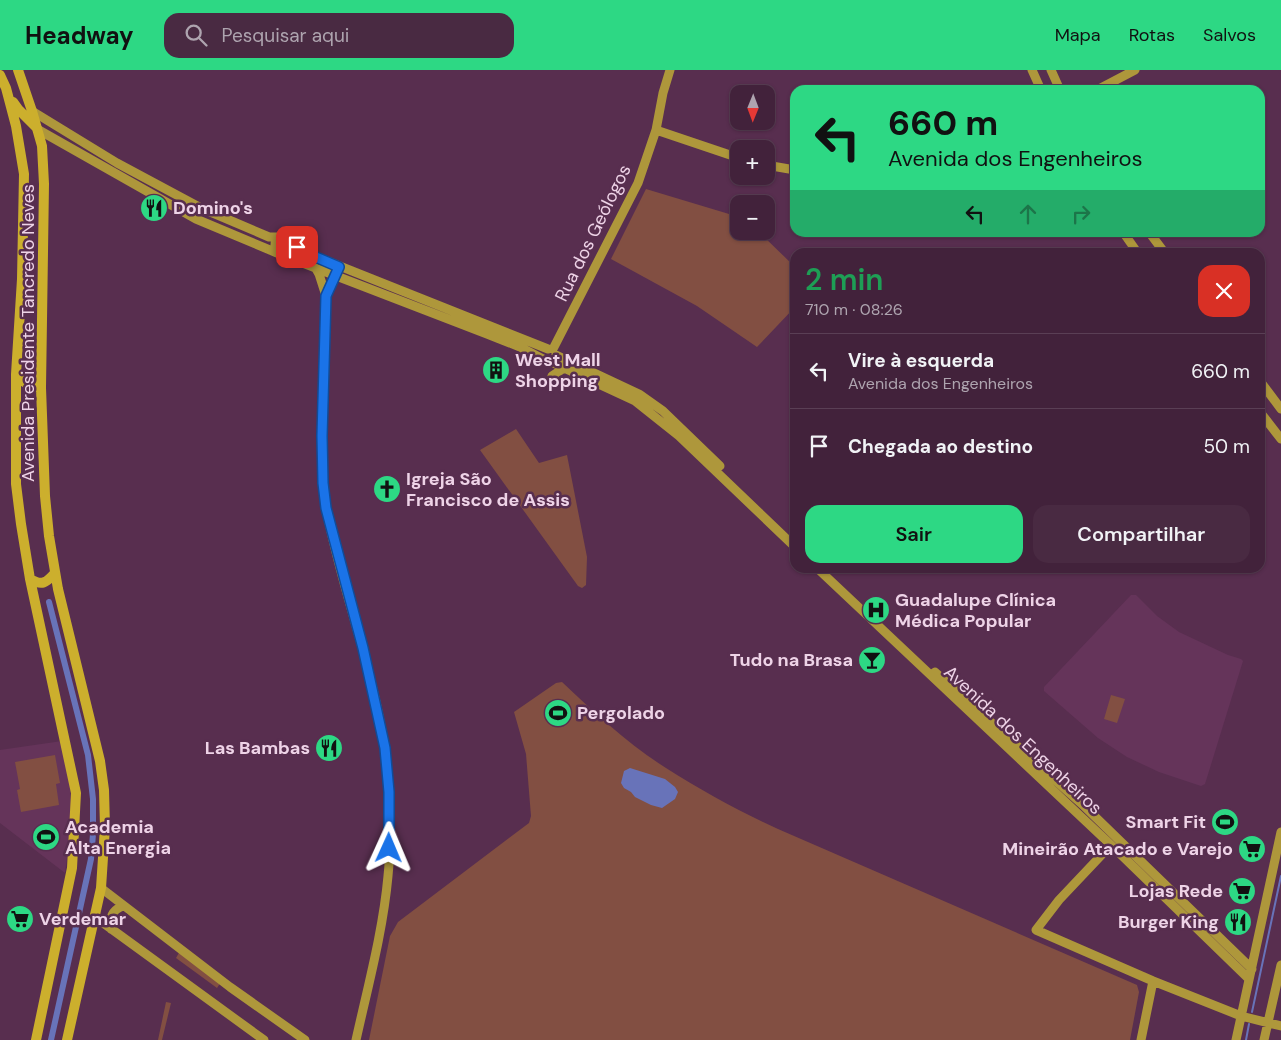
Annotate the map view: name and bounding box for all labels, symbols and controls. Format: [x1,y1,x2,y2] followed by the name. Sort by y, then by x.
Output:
[164,13,514,58] search box
[25,20,134,51] text: Headway
[182,21,210,49] icon: search
[222,23,349,48] text: Pesquisar aqui
[1055,23,1101,47] text: Mapa
[1129,23,1175,47] text: Rotas
[1203,23,1256,47] text: Salvos
[730,85,775,130] north arrow
[730,85,775,240] map controls
[888,100,998,146] text: 660 m
[805,105,870,170] icon: left
[730,140,775,185] button: +
[888,144,1143,173] text: Avenida dos Engenheiros
[549,160,637,306] street label: Rua dos Geólogos
[16,184,40,482] street label: Avenida Presidente Tancredo Neves
[139,193,169,223] restaurant icon: Domino's
[730,195,775,240] button: −
[173,196,253,220] place label: Domino's
[961,200,989,228] icon: left
[1014,200,1042,228] icon: ahead
[1067,200,1095,228] icon: right
[276,226,318,268] pin
[283,233,311,261] icon: arrive
[805,260,883,299] text: 2 min
[1198,265,1250,317] button: close
[805,299,903,320] text: 710 m · 08:26
[515,348,601,393] place label: West Mall Shopping
[848,348,994,373] text: Vire à esquerda
[481,355,511,385] building icon: West Mall Shopping
[805,357,833,385] icon: left
[1191,359,1250,384] text: 660 m
[848,373,1033,394] text: Avenida dos Engenheiros
[805,432,833,460] icon: arrive
[848,434,1033,459] text: Chegada ao destino
[1203,434,1250,459] text: 50 m
[406,467,570,512] place label: Igreja São Francisco de Assis
[372,474,402,504] church icon: Igreja São Francisco de Assis
[805,505,1023,563] button: Sair
[1033,505,1250,563] button: Compartilhar
[895,588,1056,633] place label: Guadalupe Clínica Médica Popular
[861,595,891,625] hospital icon: Guadalupe Clínica Médica Popular
[857,645,887,675] bar icon: Tudo na Brasa
[730,648,853,672] place label: Tudo na Brasa
[939,660,1107,820] street label: Avenida dos Engenheiros
[543,698,573,728] sports icon: Pergolado
[577,701,665,725] place label: Pergolado
[314,733,344,763] restaurant icon: Las Bambas
[205,736,310,760] place label: Las Bambas
[1210,807,1240,837] sports icon: Smart Fit
[1126,810,1206,834] place label: Smart Fit
[65,815,171,860] place label: Academia Alta Energia
[362,821,414,873] position arrow
[31,822,61,852] sports icon: Academia Alta Energia
[1237,834,1267,864] supermarket icon: Mineirão Atacado e Varejo
[1002,837,1233,861] place label: Mineirão Atacado e Varejo
[1227,876,1257,906] supermarket icon: Lojas Rede
[1129,879,1223,903] place label: Lojas Rede
[5,904,35,934] supermarket icon: Verdemar
[39,907,126,931] place label: Verdemar
[1223,907,1253,937] restaurant icon: Burger King
[1118,910,1219,934] place label: Burger King

